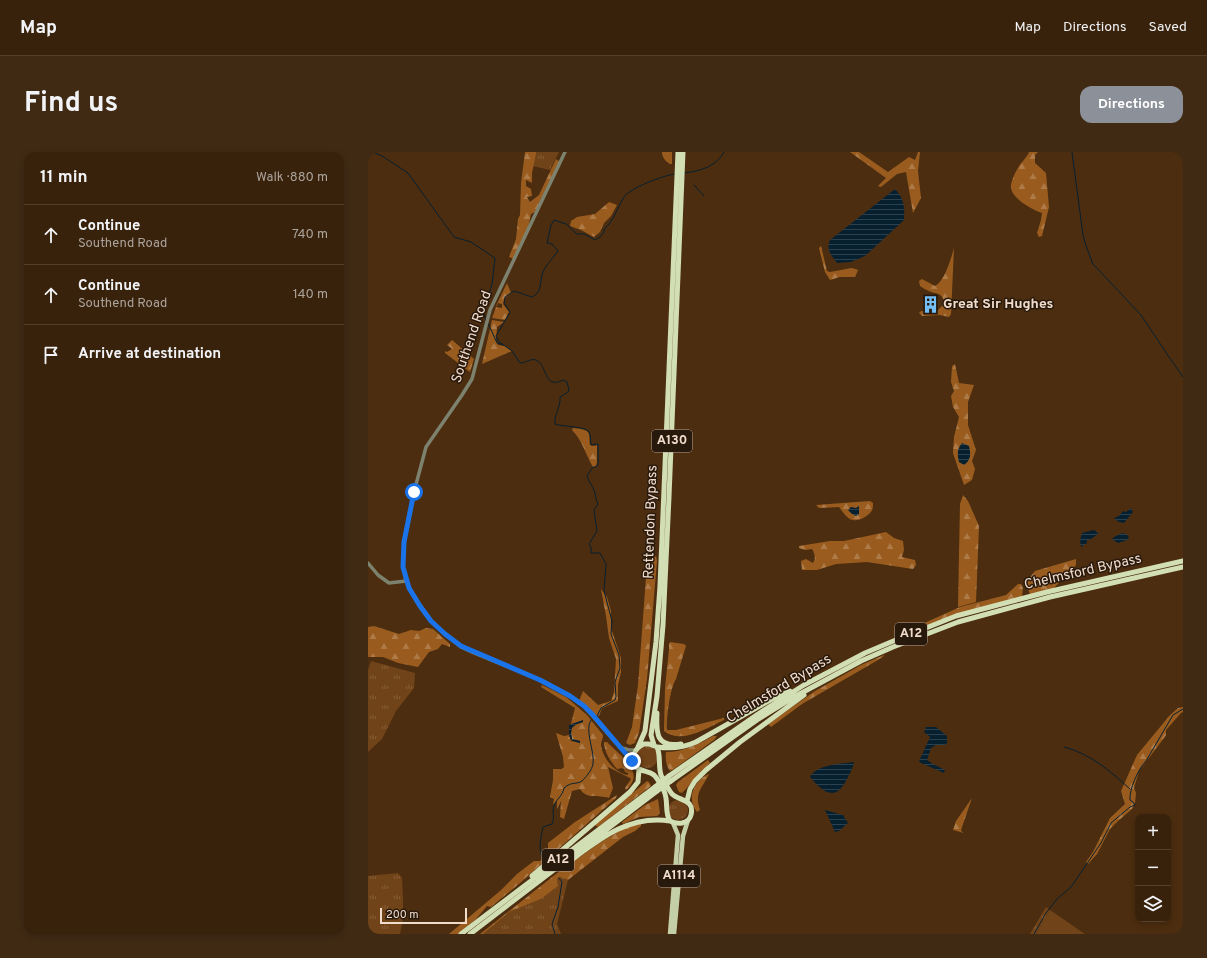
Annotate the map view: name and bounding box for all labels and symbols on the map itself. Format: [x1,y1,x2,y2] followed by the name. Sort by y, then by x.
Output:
[448,289,496,385] street label: Southend Road
[920,294,940,314] building icon: Great Sir Hughes
[943,296,1054,313] place label: Great Sir Hughes
[652,430,692,452] road number: A130
[641,465,661,579] street label: Rettendon Bypass
[405,483,423,501] route start
[1023,550,1143,594] street label: Chelmsford Bypass
[895,623,927,645] road number: A12
[723,651,835,727] street label: Chelmsford Bypass
[623,752,641,770] route end
[542,849,574,871] road number: A12
[658,865,700,887] road number: A1114
[380,906,467,925] scale bar

